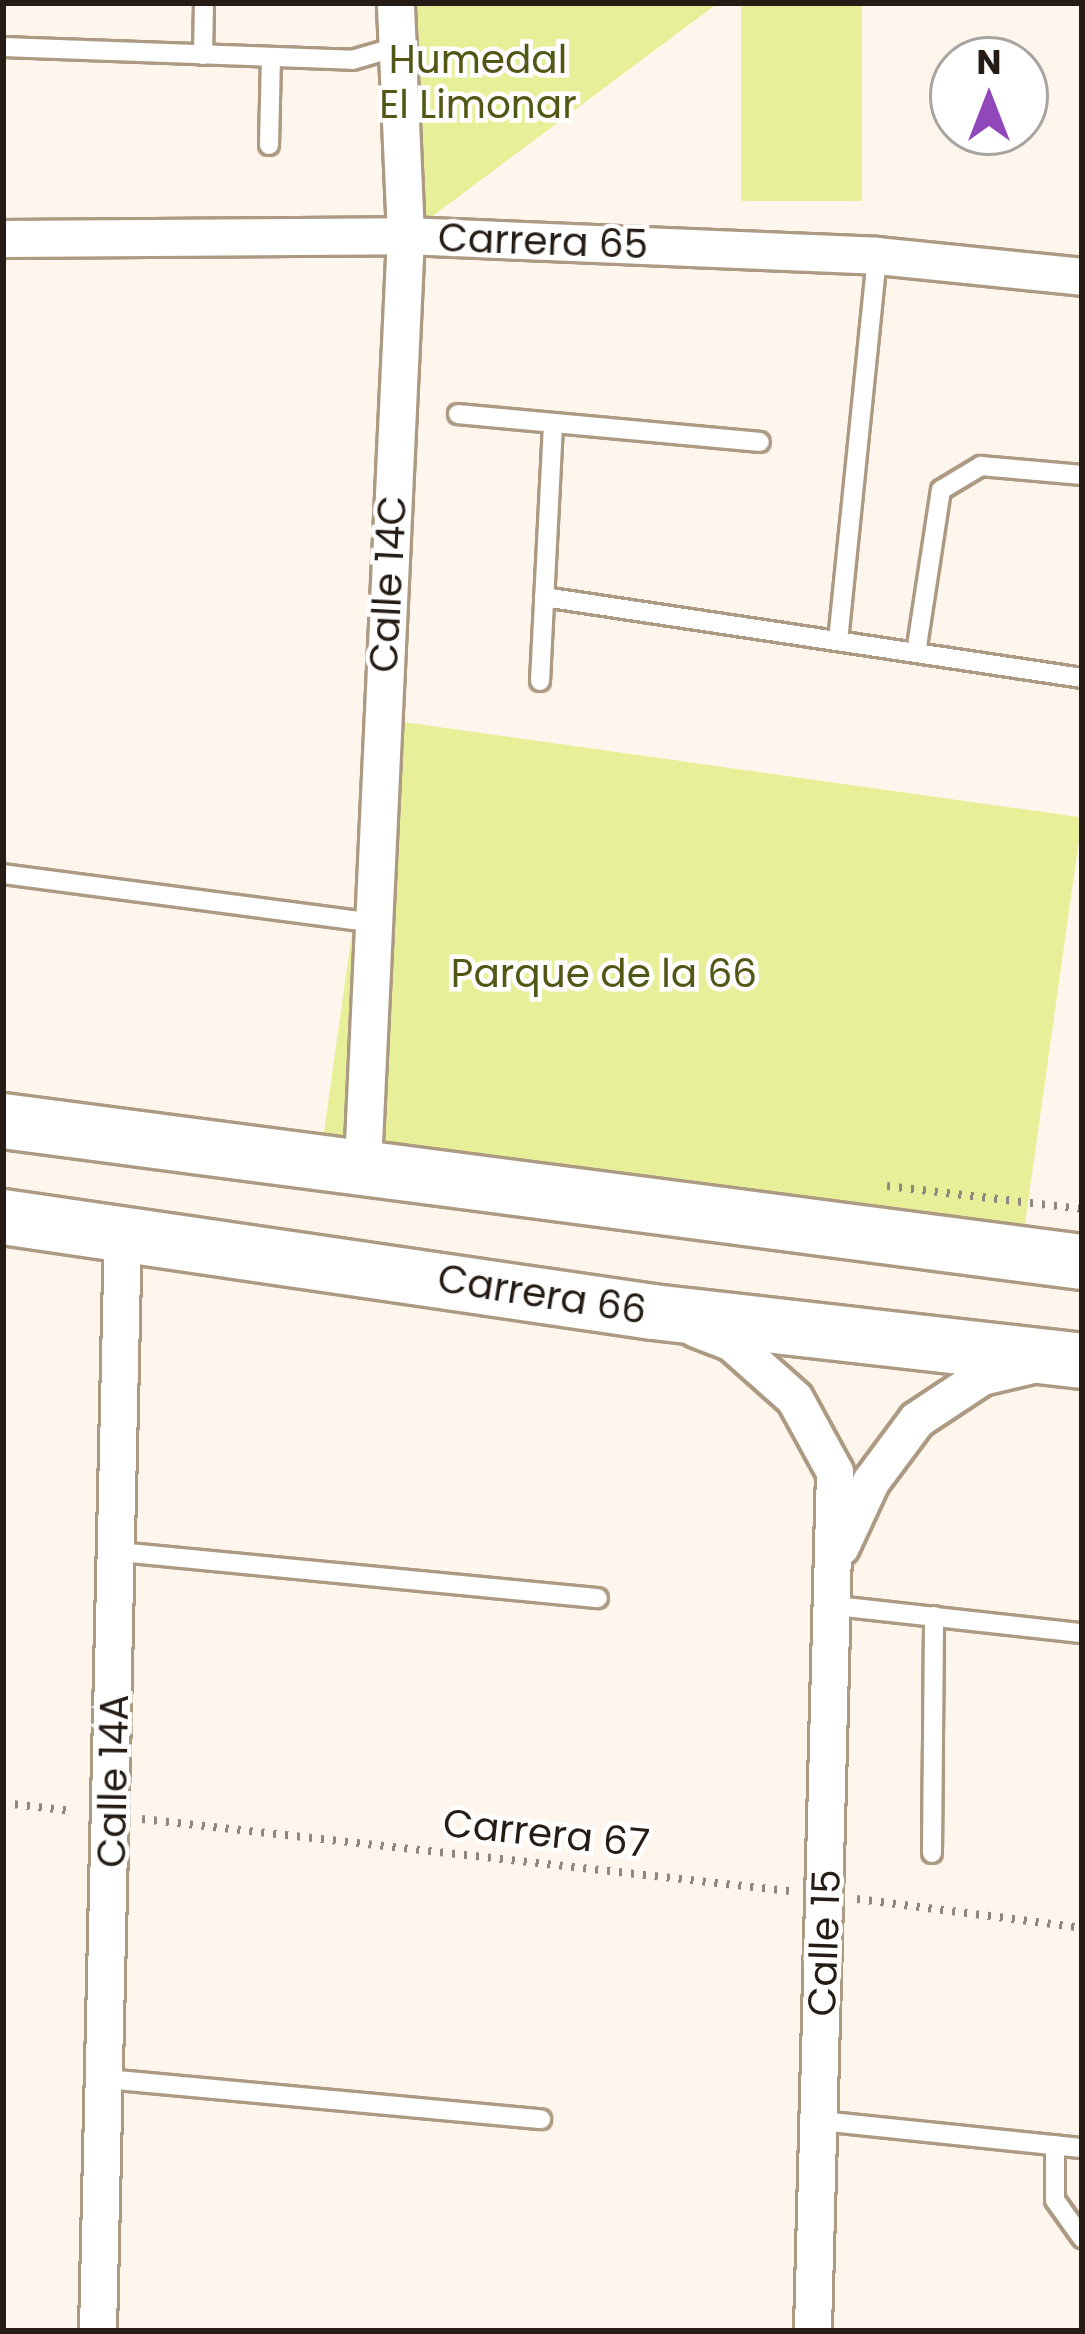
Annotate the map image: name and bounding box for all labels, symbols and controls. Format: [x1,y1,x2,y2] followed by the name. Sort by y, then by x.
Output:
[929,36,1049,156] north arrow
[379,38,577,129] park label: Humedal El Limonar
[977,39,1001,86] text: N
[437,215,649,269] street label: Carrera 65
[361,494,417,674] street label: Calle 14C
[451,951,757,997] park label: Parque de la 66
[434,1255,650,1335] street label: Carrera 66
[89,1694,139,1868] street label: Calle 14A
[441,1800,651,1868] street label: Carrera 67
[799,1869,851,2017] street label: Calle 15

